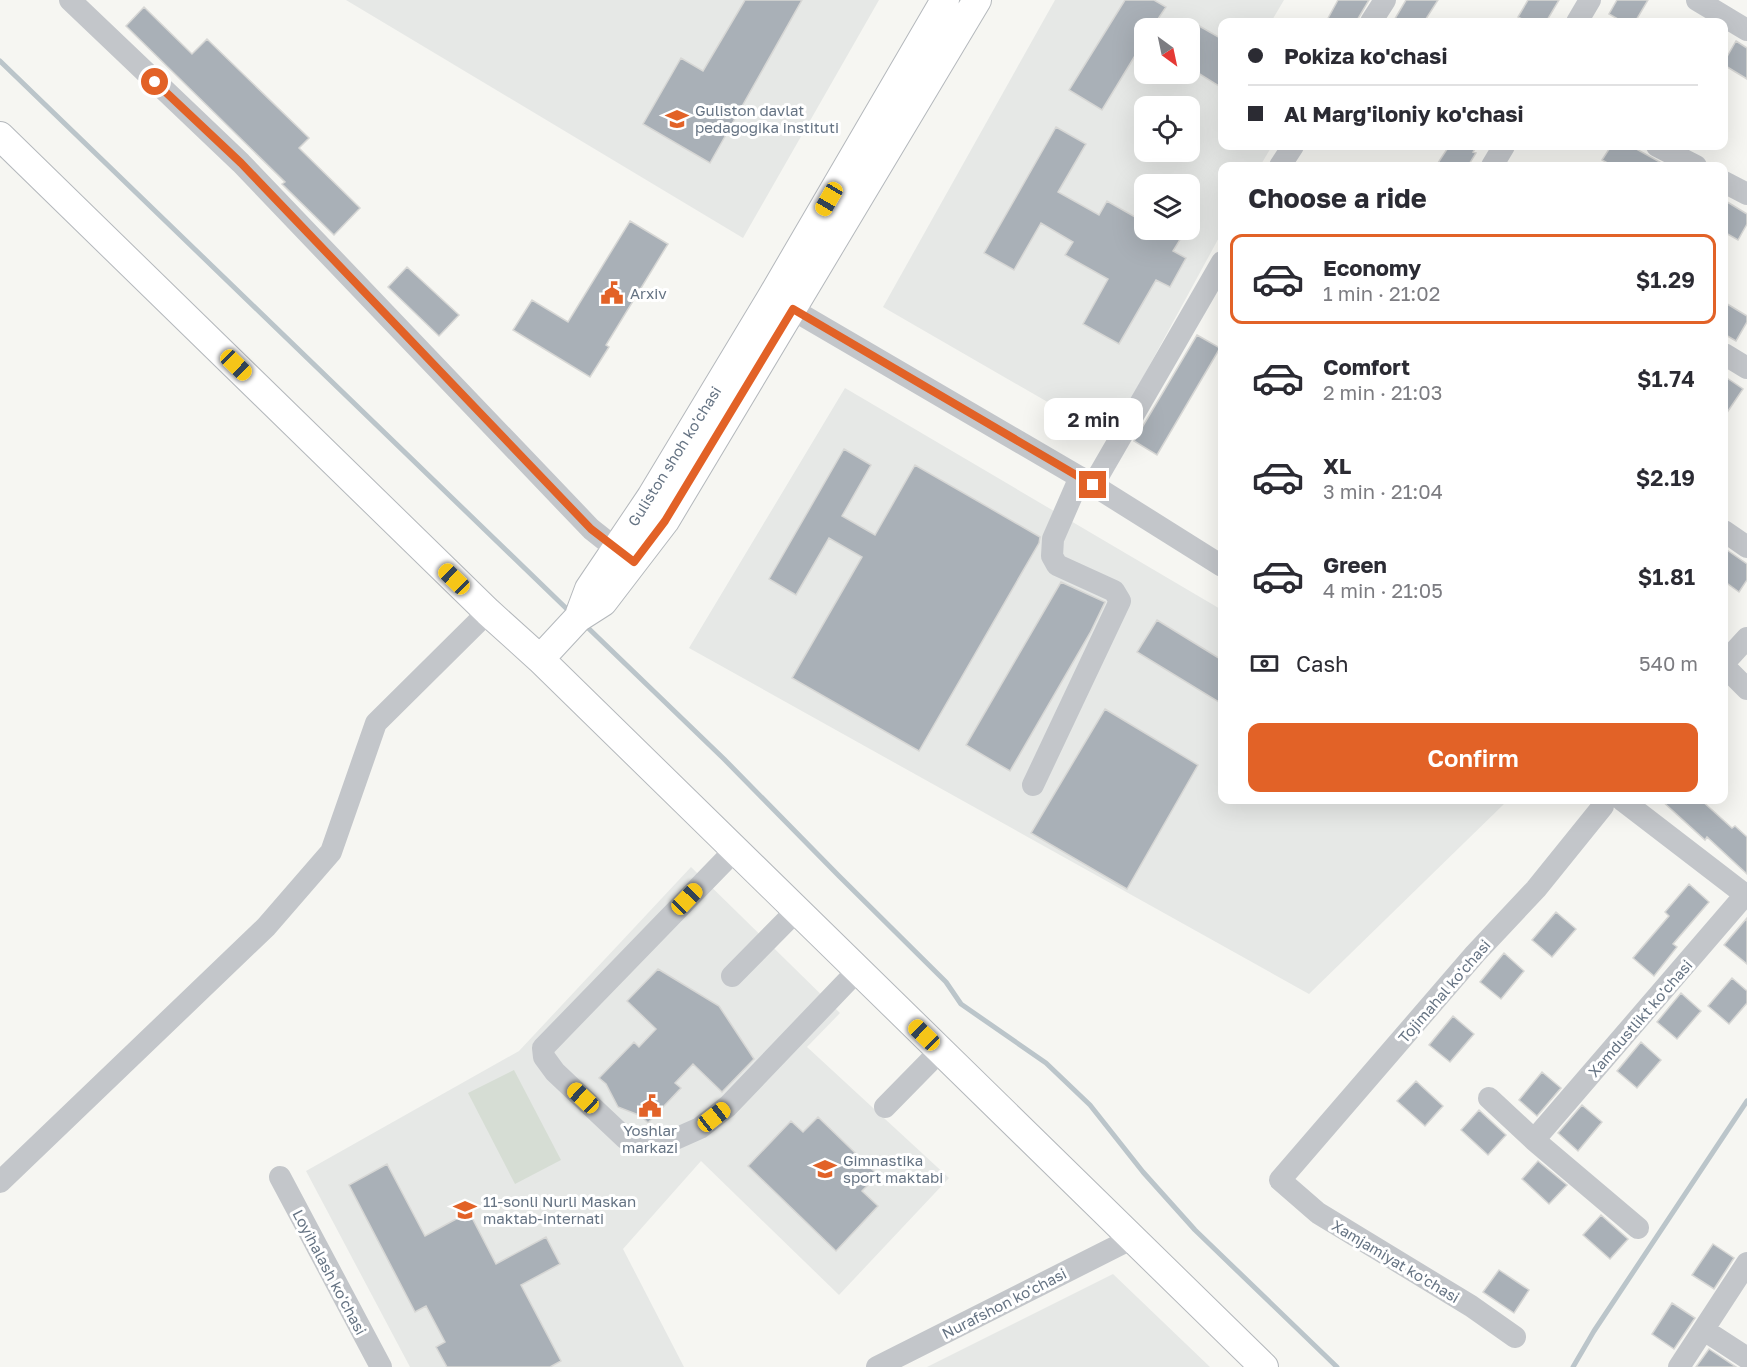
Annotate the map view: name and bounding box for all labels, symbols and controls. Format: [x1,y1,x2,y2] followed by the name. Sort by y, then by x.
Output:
[1134,18,1200,84] north arrow
[1134,18,1200,240] map controls
[1284,42,1447,69] text: Pokiza ko'chasi
[141,68,168,95] route start
[1134,96,1200,162] button: locate
[1284,100,1524,127] text: Al Marg'iloniy ko'chasi
[695,101,839,136] place label: Guliston davlat pedagogika instituti
[664,106,690,132] school or university icon: Guliston davlat pedagogika instituti
[1134,174,1200,240] button: layers
[812,179,846,219] car
[1248,182,1427,214] text: Choose a ride
[1251,252,1305,306] icon: car
[1323,254,1421,281] text: Economy
[1636,266,1695,293] text: $1.29
[599,280,625,306] public building icon: Arxiv
[1323,281,1440,305] text: 1 min · 21:02
[630,284,667,302] place label: Arxiv
[217,346,255,384] car
[1251,351,1305,405] icon: car
[1323,353,1410,380] text: Comfort
[1637,365,1695,392] text: $1.74
[1323,380,1442,404] text: 2 min · 21:03
[624,383,724,529] street label: Guliston shoh ko'chasi
[1044,398,1142,440] callout: 2 min
[1068,407,1120,431] text: 2 min
[1251,450,1305,504] icon: car
[1323,452,1351,479] text: XL
[1636,464,1695,491] text: $2.19
[1079,471,1106,498] route end
[1323,479,1443,503] text: 3 min · 21:04
[1251,549,1305,603] icon: car
[1323,551,1387,578] text: Green
[435,560,473,598] car
[1638,563,1695,590] text: $1.81
[1323,578,1443,602] text: 4 min · 21:05
[1248,647,1281,680] icon: cash
[1296,650,1349,677] text: Cash
[1639,651,1698,675] text: 540 m
[1248,723,1698,792] button: Confirm
[668,880,706,918] car
[1394,936,1494,1046] street label: Tojimahal ko'chasi
[1584,956,1696,1080] street label: Xamdustlikt ko'chasi
[905,1016,943,1054] car
[564,1079,602,1117] car
[637,1093,663,1119] public building icon: Yoshlar markazi
[694,1099,734,1135] car
[622,1121,678,1156] place label: Yoshlar markazi
[843,1151,943,1186] place label: Gimnastika sport maktabi
[812,1156,838,1182] school or university icon: Gimnastika sport maktabi
[483,1192,636,1227] place label: 11-sonli Nurli Maskan maktab-internati
[452,1197,478,1223] school or university icon: 11-sonli Nurli Maskan maktab-internati
[289,1206,371,1338] street label: Loyihalash ko'chasi
[1329,1216,1463,1306] street label: Xamjamiyat ko'chasi
[939,1264,1069,1342] street label: Nurafshon ko'chasi

